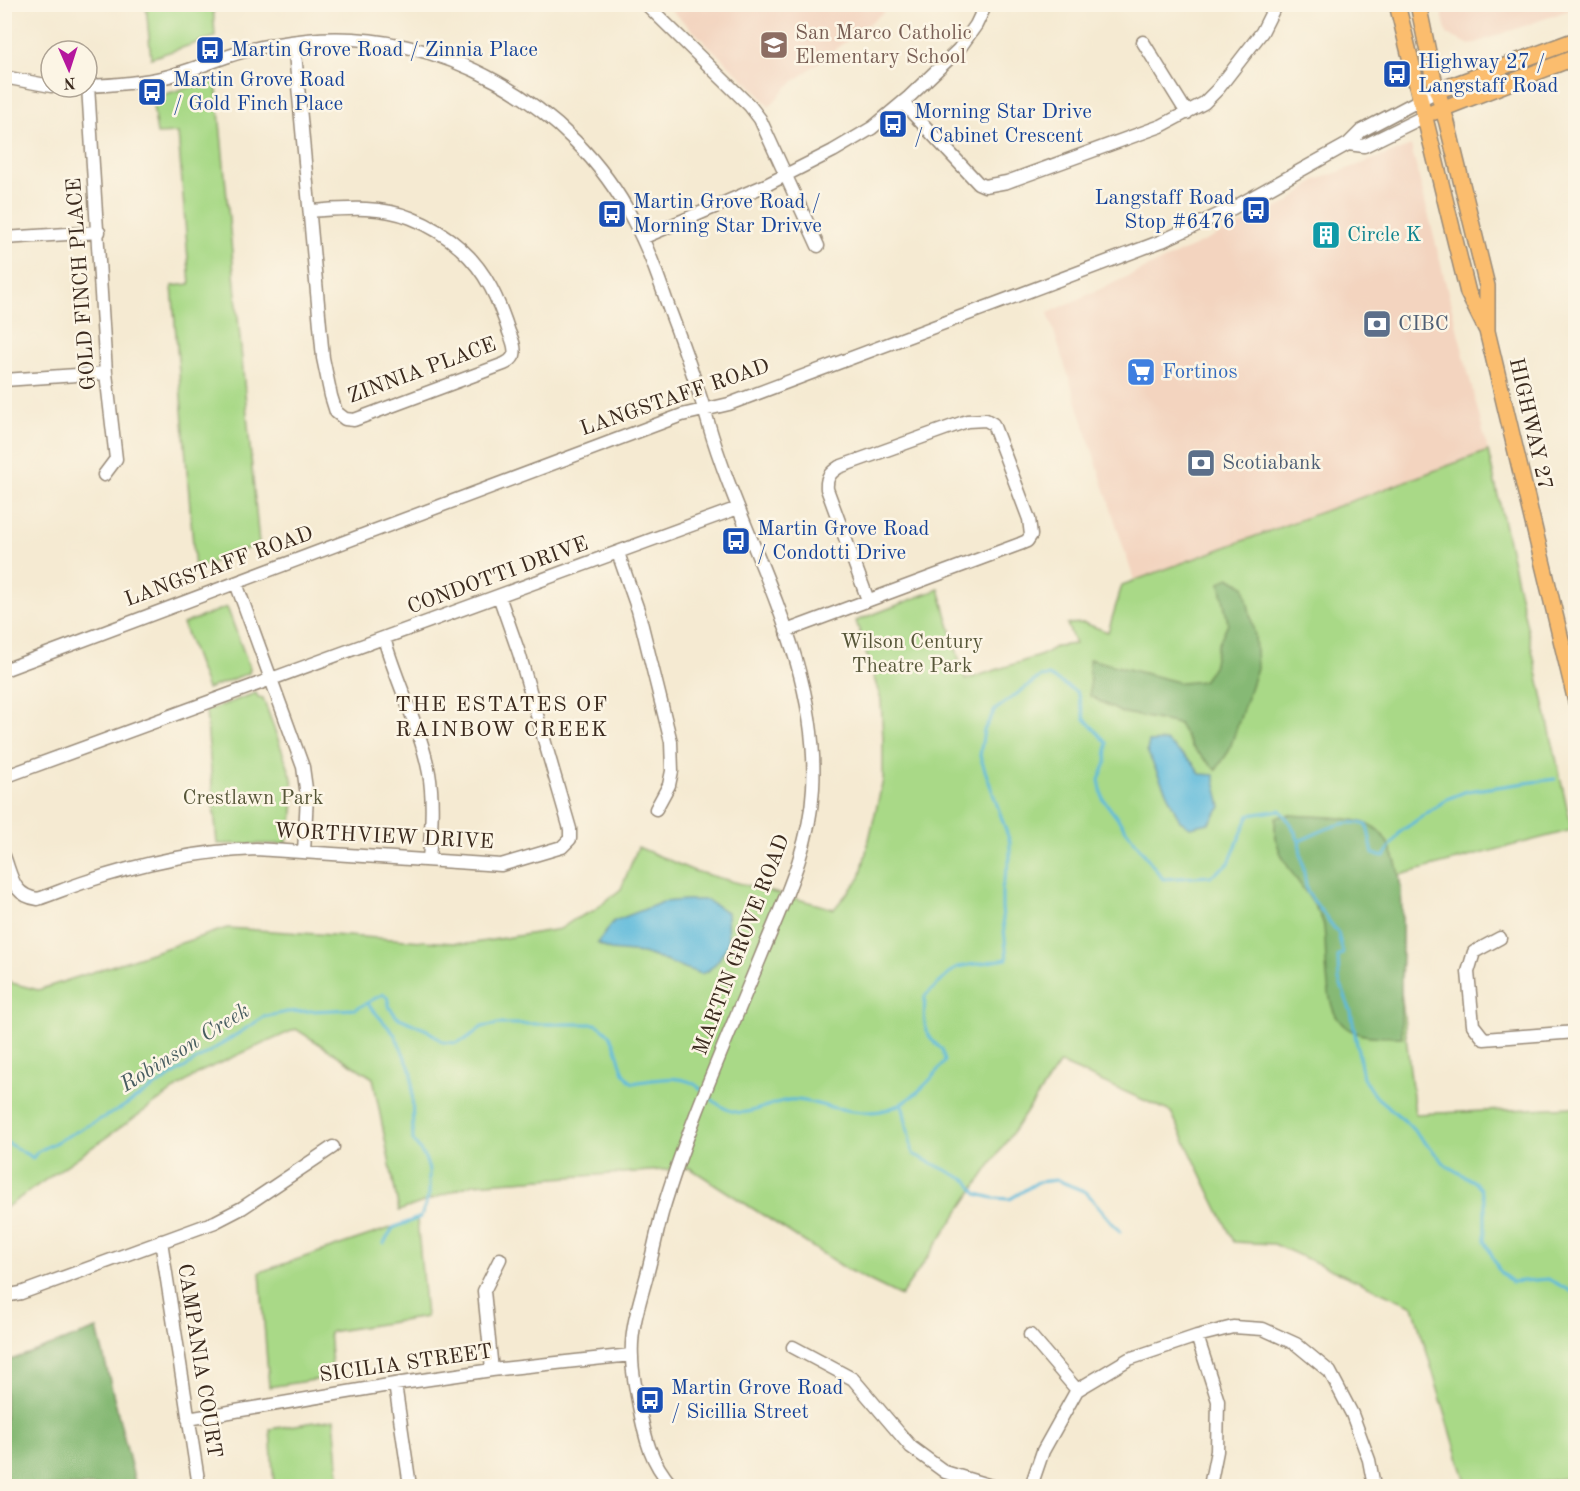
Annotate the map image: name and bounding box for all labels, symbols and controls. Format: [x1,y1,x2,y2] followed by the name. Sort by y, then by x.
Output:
[795,23,972,68] place label: San Marco Catholic Elementary School
[758,29,790,61] school or university icon: San Marco Catholic Elementary School
[194,34,226,66] bus stop icon: Martin Grove Road / Zinnia Place
[39,39,99,99] north arrow
[231,40,538,61] place label: Martin Grove Road / Zinnia Place
[1418,52,1559,97] place label: Highway 27 / Langstaff Road
[1381,58,1413,90] bus stop icon: Highway 27 / Langstaff Road
[173,70,346,115] place label: Martin Grove Road / Gold Finch Place
[62,74,76,90] text: N
[136,76,168,108] bus stop icon: Martin Grove Road / Gold Finch Place
[914,102,1092,147] place label: Morning Star Drive / Cabinet Crescent
[877,108,909,140] bus stop icon: Morning Star Drive / Cabinet Crescent
[64,177,100,391] street label: GOLD FINCH PLACE
[1095,188,1235,233] place label: Langstaff Road Stop #6476
[633,192,822,237] place label: Martin Grove Road / Morning Star Drivve
[1240,194,1272,226] bus stop icon: Langstaff Road Stop #6476
[596,198,628,230] bus stop icon: Martin Grove Road / Morning Star Drivve
[1310,219,1342,251] building icon: Circle K
[1347,225,1422,246] place label: Circle K
[1361,308,1393,340] bank icon: CIBC
[1398,314,1449,335] place label: CIBC
[345,334,499,408] street label: ZINNIA PLACE
[578,356,772,440] street label: LANGSTAFF ROAD
[1125,356,1157,388] supermarket icon: Fortinos
[1505,356,1555,492] street label: HIGHWAY 27
[1162,362,1238,383] place label: Fortinos
[1185,447,1217,479] bank icon: Scotiabank
[1222,453,1321,474] place label: Scotiabank
[757,519,930,564] place label: Martin Grove Road / Condotti Drive
[122,523,316,611] street label: LANGSTAFF ROAD
[720,525,752,557] bus stop icon: Martin Grove Road / Condotti Drive
[405,534,591,618] street label: CONDOTTI DRIVE
[841,632,983,677] park label: Wilson Century Theatre Park
[395,694,609,741] district label: THE ESTATES OF RAINBOW CREEK
[182,788,324,809] park label: Crestlawn Park
[274,821,494,853] street label: WORTHVIEW DRIVE
[690,832,794,1058] street label: MARTIN GROVE ROAD
[116,999,254,1097] water label: Robinson Creek
[173,1262,225,1460] street label: CAMPANIA COURT
[318,1341,494,1387] street label: SICILIA STREET
[671,1378,844,1423] place label: Martin Grove Road / Sicillia Street
[634,1384,666,1416] bus stop icon: Martin Grove Road / Sicillia Street

